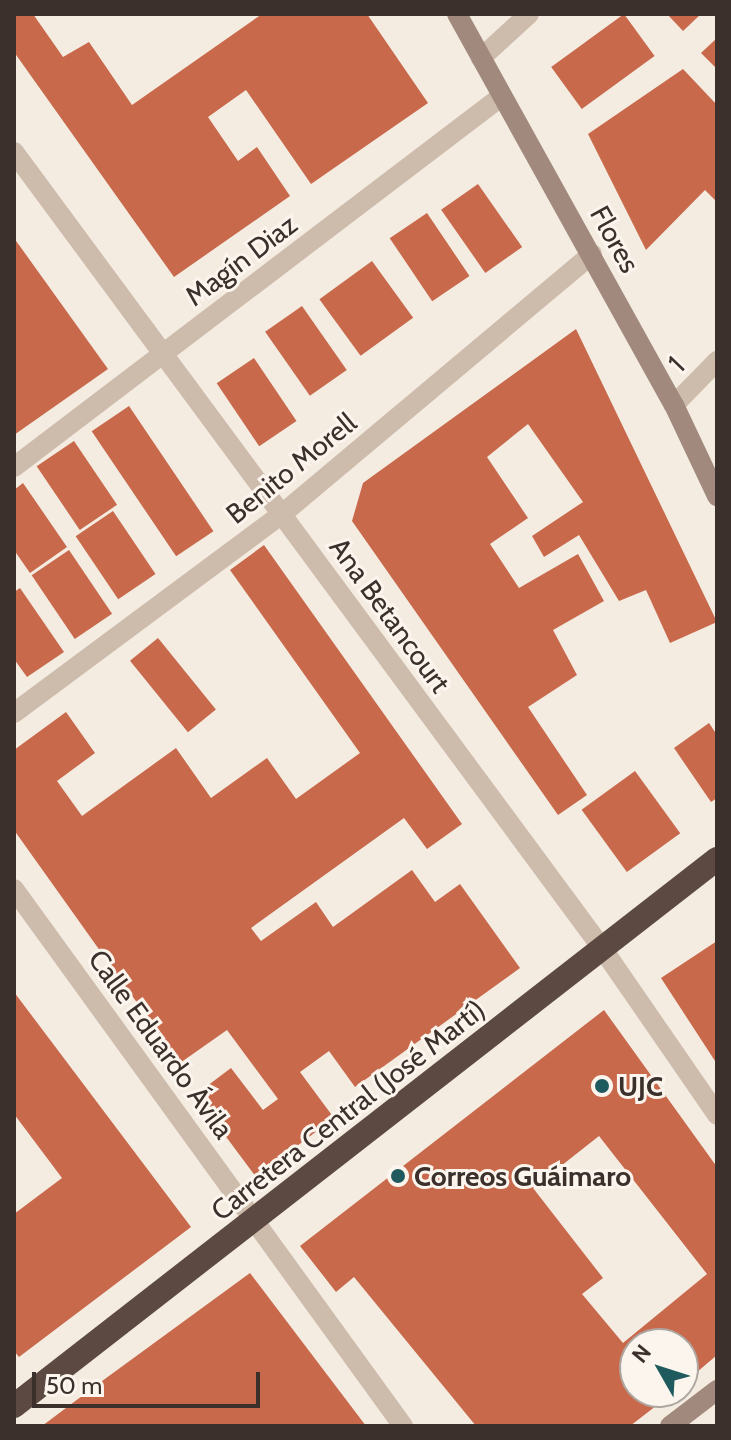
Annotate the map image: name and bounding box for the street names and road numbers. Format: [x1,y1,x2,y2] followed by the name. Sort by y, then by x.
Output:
[583,200,647,278] street label: Flores
[179,207,303,313] street label: Magín Diaz
[661,349,691,379] street label: 1
[219,405,363,531] street label: Benito Morell
[323,531,457,699] street label: Ana Betancourt
[81,943,241,1145] street label: Calle Eduardo Ávila
[204,993,492,1227] street label: Carretera Central (José Martí)

